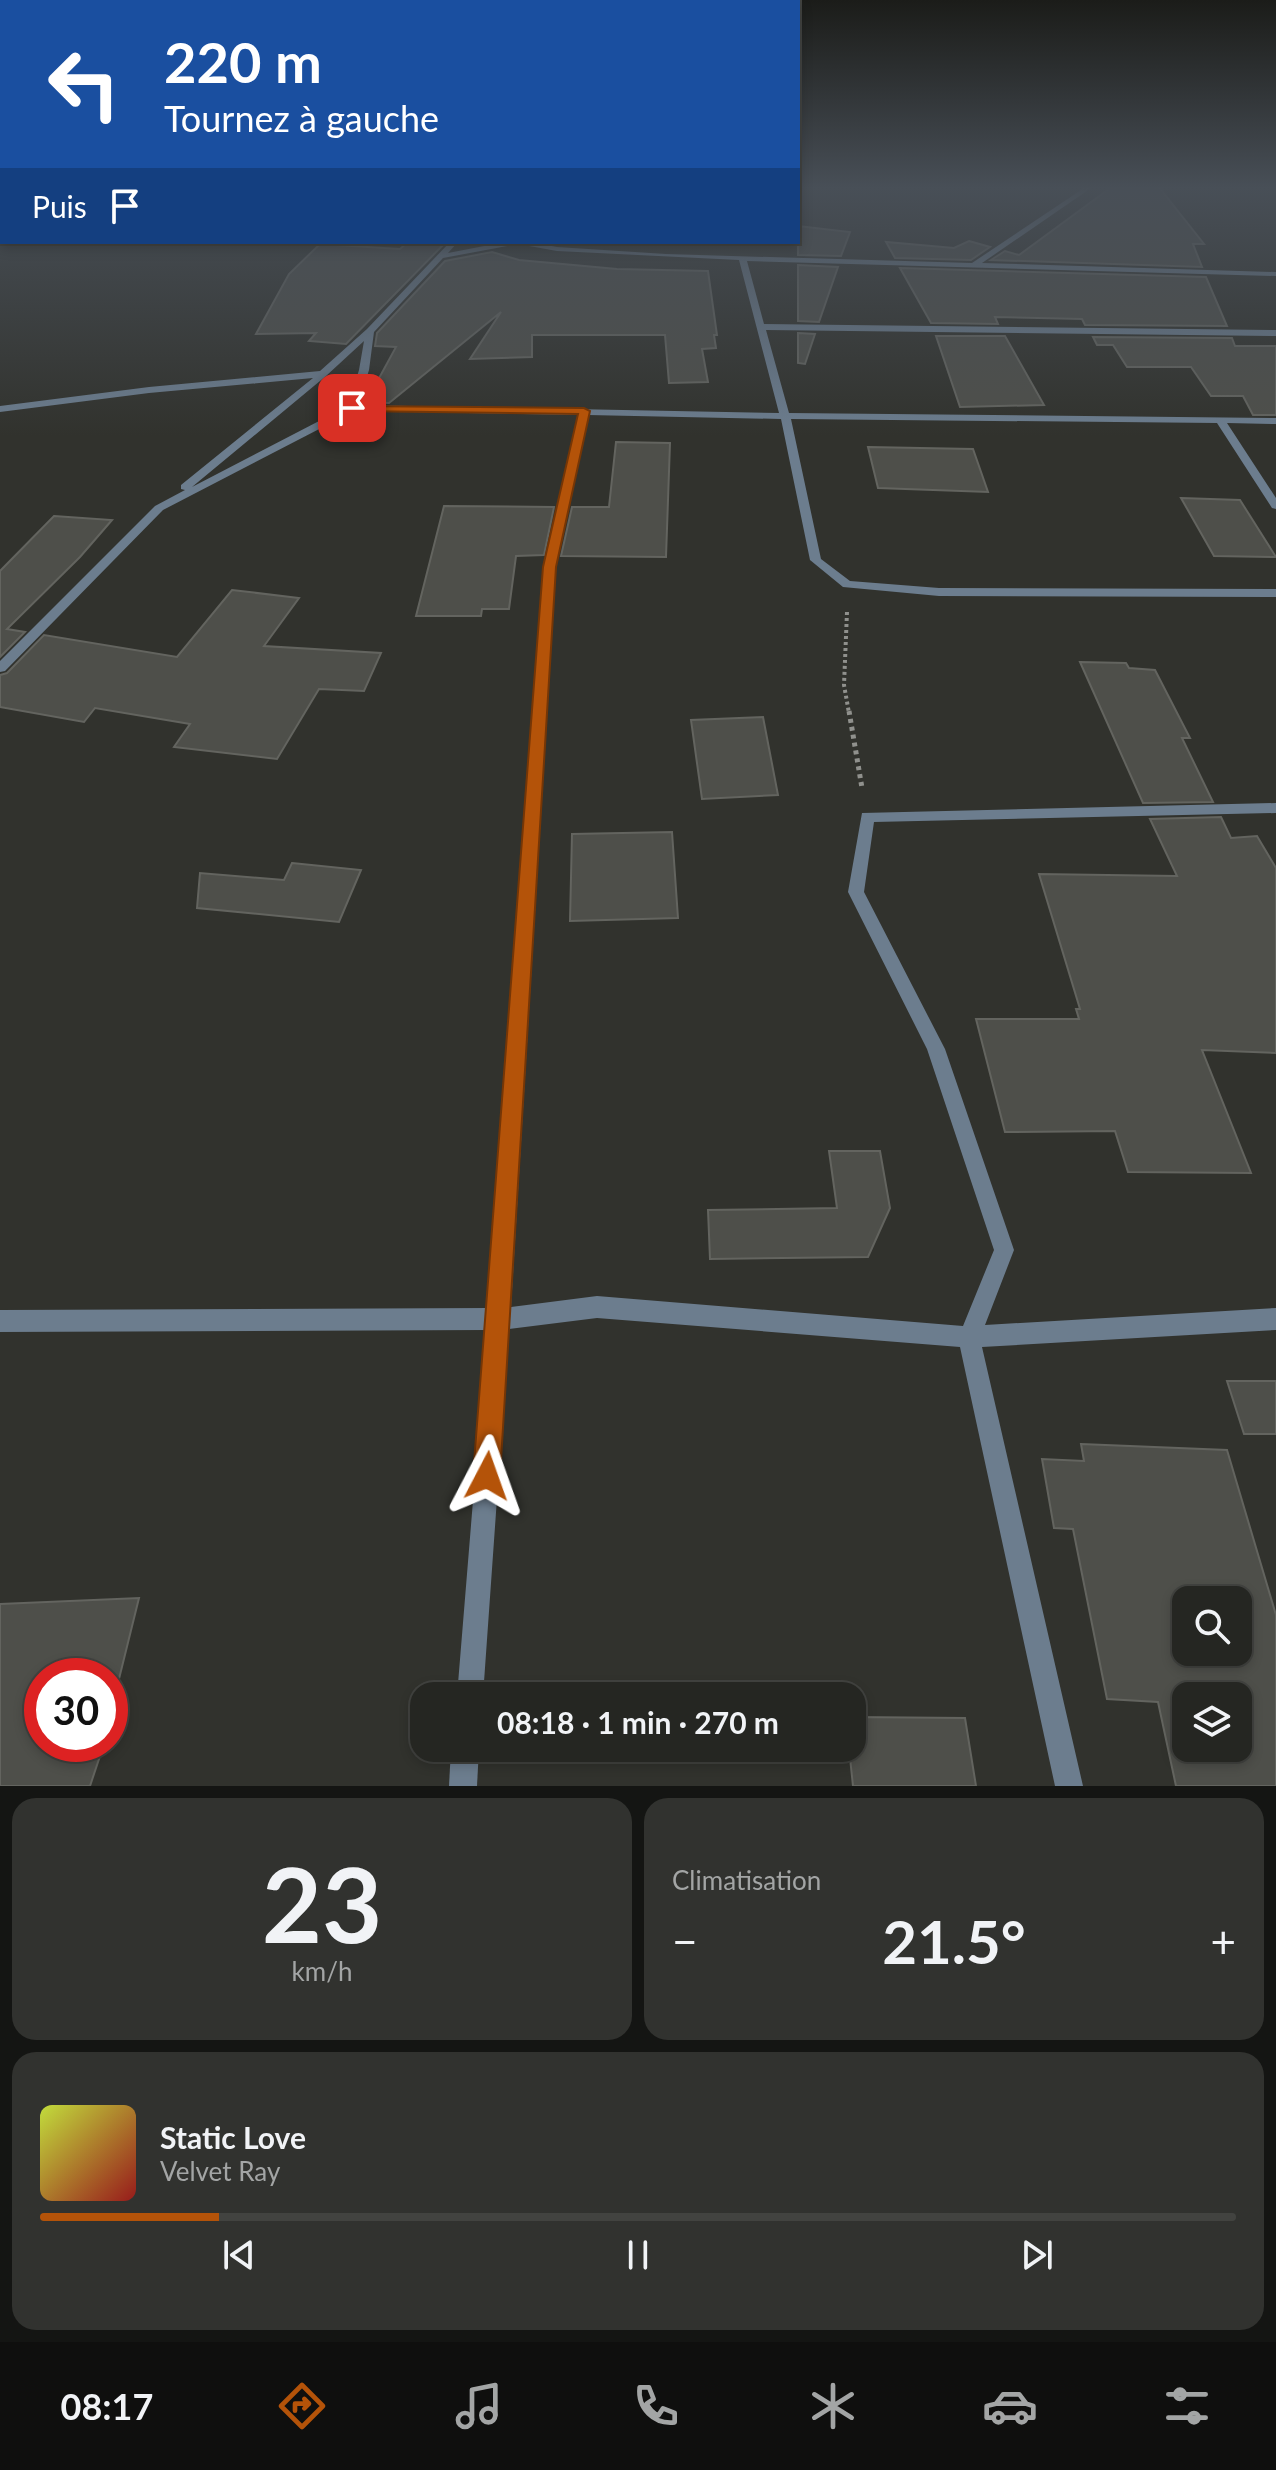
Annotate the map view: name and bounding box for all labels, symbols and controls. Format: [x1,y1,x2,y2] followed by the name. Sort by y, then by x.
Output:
[164,28,322,95] text: 220 m
[32,32,136,136] icon: left
[164,96,439,140] text: Tournez à gauche
[103,184,147,228] icon: arrive
[32,188,87,224] text: Puis
[318,374,386,442] pin
[330,386,374,430] icon: arrive
[445,1434,529,1518] position arrow
[1172,1586,1252,1762] map controls
[1172,1586,1252,1666] button: search
[24,1658,128,1762] speed limit sign: 30
[1172,1682,1252,1762] button: layers
[497,1704,779,1740] text: 08:18 · 1 min · 270 m
[262,1840,382,1965] text: 23
[672,1864,821,1896] text: Climatisation
[882,1905,1026,1977] text: 21.5°
[672,1915,698,1967] text: −
[1210,1915,1236,1967] text: +
[292,1955,352,1987] text: km/h
[160,2119,306,2155] text: Static Love
[160,2155,280,2187] text: Velvet Ray
[217,2233,261,2277] icon: previous
[616,2233,660,2277] icon: pause
[1015,2233,1059,2277] icon: next
[274,2378,330,2434] icon: directions
[451,2378,507,2434] icon: music
[628,2378,684,2434] icon: phone
[805,2378,861,2434] icon: climate
[982,2378,1038,2434] icon: car
[1159,2378,1215,2434] icon: filters
[61,2384,153,2428] text: 08:17

